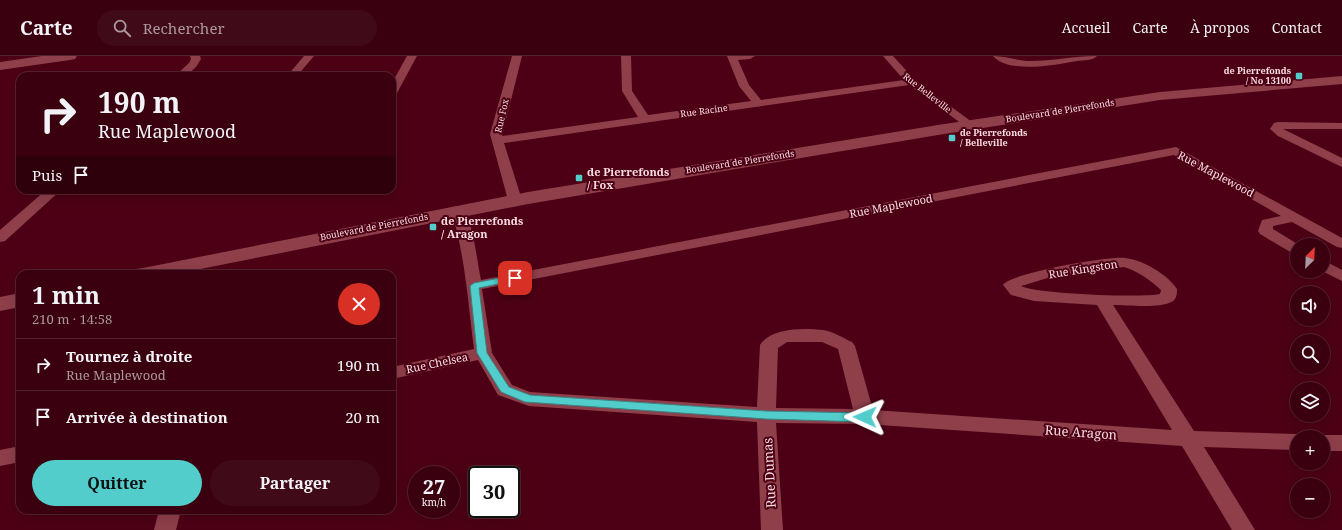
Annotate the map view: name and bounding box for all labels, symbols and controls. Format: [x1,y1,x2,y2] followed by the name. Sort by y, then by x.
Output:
[97,10,377,46] search box
[20,15,73,41] text: Carte
[111,17,133,39] icon: search
[143,18,224,38] text: Rechercher
[1062,18,1110,37] text: Accueil
[1132,18,1168,37] text: Carte
[1190,18,1250,37] text: À propos
[1272,18,1322,37] text: Contact
[1224,64,1292,87] place label: de Pierrefonds / No 13100
[900,70,954,116] street label: Rue Belleville
[1294,71,1304,81] marker: de Pierrefonds / No 13100
[98,83,180,121] text: 190 m
[32,88,84,140] icon: right
[1005,95,1115,126] street label: Boulevard de Pierrefonds
[491,97,512,134] street label: Rue Fox
[679,101,729,120] street label: Rue Racine
[98,119,236,143] text: Rue Maplewood
[960,126,1028,149] place label: de Pierrefonds / Belleville
[947,133,957,143] marker: de Pierrefonds / Belleville
[685,146,795,177] street label: Boulevard de Pierrefonds
[1175,147,1257,200] street label: Rue Maplewood
[70,164,92,186] icon: arrive
[587,164,669,192] place label: de Pierrefonds / Fox
[32,165,62,185] text: Puis
[574,173,584,183] marker: de Pierrefonds / Fox
[848,190,934,221] street label: Rue Maplewood
[319,210,429,243] street label: Boulevard de Pierrefonds
[441,213,523,241] place label: de Pierrefonds / Aragon
[428,222,438,232] marker: de Pierrefonds / Aragon
[1290,238,1330,278] north arrow
[1290,238,1330,518] map controls
[1047,256,1118,281] street label: Rue Kingston
[498,261,532,295] pin
[504,267,526,289] icon: arrive
[32,278,100,311] text: 1 min
[338,283,380,325] button: close
[1290,286,1330,326] button: sound
[32,310,112,328] text: 210 m · 14:58
[1290,334,1330,374] button: search
[66,346,192,366] text: Tournez à droite
[405,349,469,376] street label: Rue Chelsea
[32,354,54,376] icon: right
[337,355,380,375] text: 190 m
[66,366,166,384] text: Rue Maplewood
[1290,382,1330,422] button: layers
[844,396,886,438] position arrow
[32,406,54,428] icon: arrive
[66,407,228,427] text: Arrivée à destination
[345,407,380,427] text: 20 m
[1044,420,1118,444] street label: Rue Aragon
[1290,430,1330,470] button: +
[758,437,780,509] street label: Rue Dumas
[32,460,202,506] button: Quitter
[210,460,380,506] button: Partager
[468,466,520,518] speed limit sign: 30
[423,473,445,500] text: 27
[1290,478,1330,518] button: −
[422,495,446,509] text: km/h

